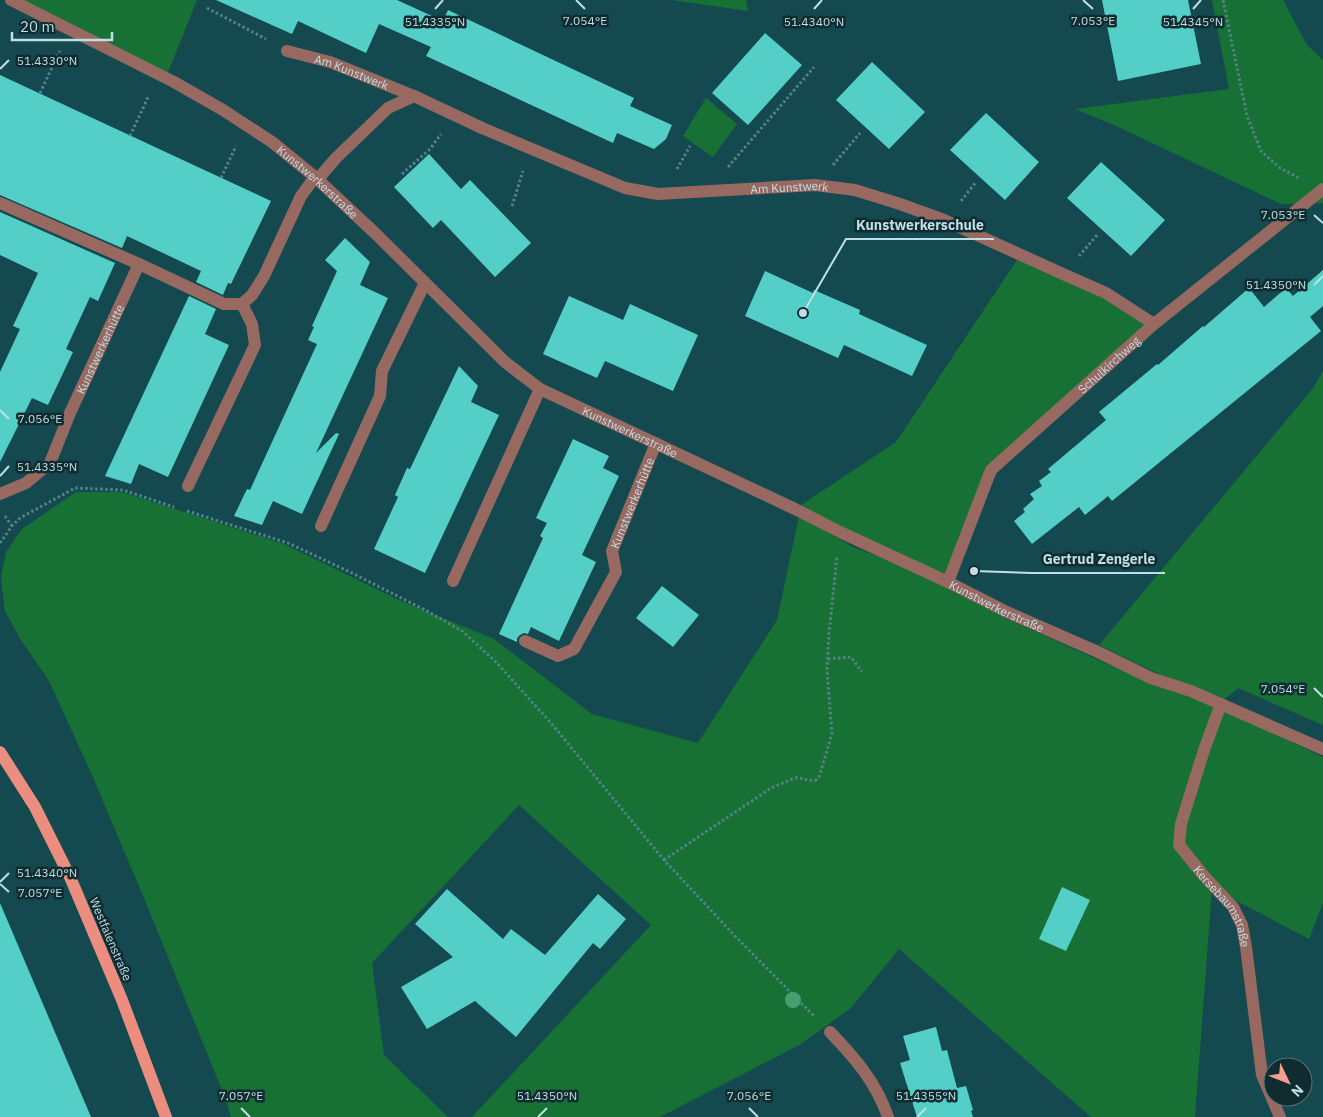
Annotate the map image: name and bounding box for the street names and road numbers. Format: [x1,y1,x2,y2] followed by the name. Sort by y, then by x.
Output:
[313,51,392,93] street label: Am Kunstwerk
[274,142,362,222] street label: Kunstwerkerstraße
[750,177,830,196] street label: Am Kunstwerk
[73,301,127,396] street label: Kunstwerkerhütte
[1074,332,1143,396] street label: Schulkirchweg
[580,403,681,460] street label: Kunstwerkerstraße
[606,455,657,550] street label: Kunstwerkerhütte
[947,576,1047,635] street label: Kunstwerkerstraße
[1191,862,1253,949] street label: Kersebaumstraße
[87,895,135,983] street label: Westfalenstraße

